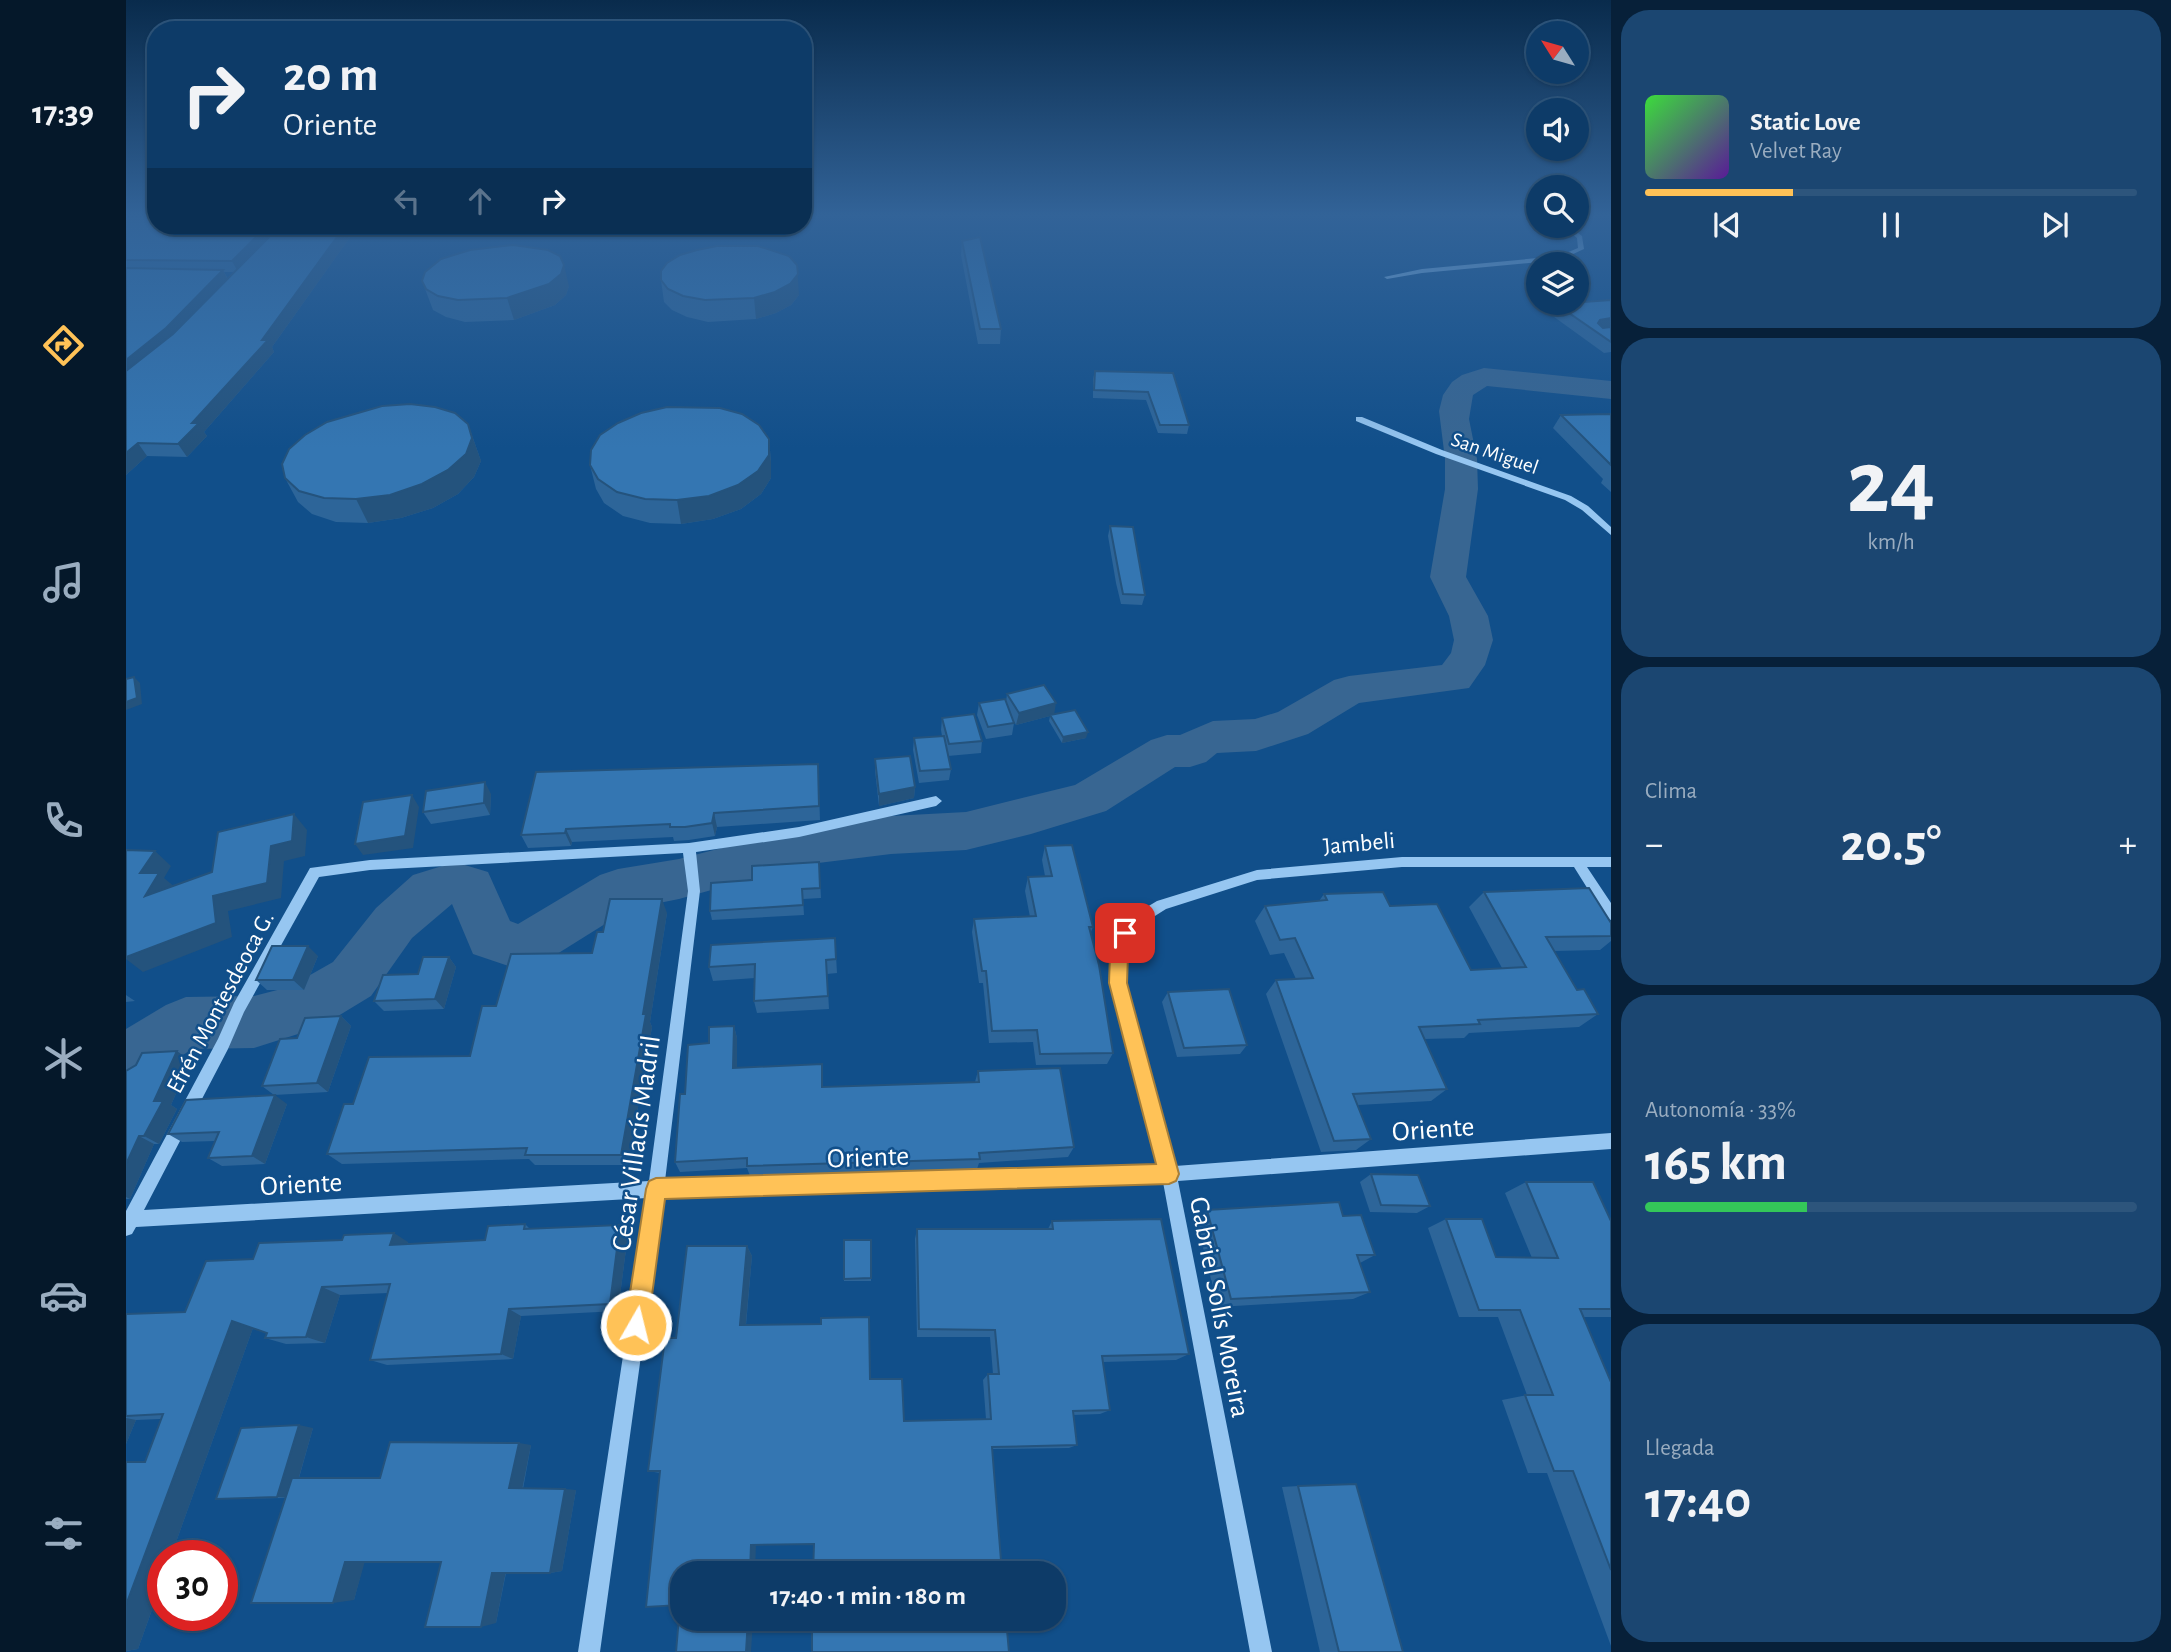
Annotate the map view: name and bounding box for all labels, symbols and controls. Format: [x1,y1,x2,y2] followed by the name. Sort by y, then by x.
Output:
[1526,21,1589,84] north arrow
[1526,21,1589,315] map controls
[168,49,259,140] icon: right
[283,51,379,100] text: 20 m
[32,97,94,129] text: 17:39
[1526,98,1589,161] button: sound
[283,109,377,141] text: Oriente
[1750,109,1861,135] text: Static Love
[1750,140,1842,163] text: Velvet Ray
[1526,175,1589,238] button: search
[388,182,426,220] icon: left
[461,182,499,220] icon: ahead
[534,182,572,220] icon: right
[1708,206,1746,244] icon: previous
[1872,206,1910,244] icon: pause
[2036,206,2074,244] icon: next
[1526,252,1589,315] button: layers
[39,321,88,370] icon: directions
[1449,429,1541,478] street label: San Miguel
[1847,438,1935,529] text: 24
[1867,531,1915,554] text: km/h
[39,558,88,607] icon: music
[1645,780,1697,803] text: Clima
[39,796,88,845] icon: phone
[1840,818,1942,870] text: 20.5°
[1645,826,1663,864] text: −
[2119,826,2137,864] text: +
[1322,829,1396,859] street label: Jambeli
[1095,903,1155,963] pin
[163,907,279,1097] street label: Efrén Montesdeoca G.
[1106,914,1144,952] icon: arrive
[39,1034,88,1083] icon: climate
[608,1034,666,1253] street label: César Villacís Madril
[1645,1099,1796,1122] text: Autonomía · 33%
[1391,1113,1475,1147] street label: Oriente
[1645,1137,1787,1189] text: 165 km
[826,1143,910,1173] street label: Oriente
[259,1169,343,1201] street label: Oriente
[1184,1195,1254,1420] street label: Gabriel Solís Moreira
[39,1271,88,1320] icon: car
[599,1288,673,1362] position arrow
[1645,1437,1715,1460] text: Llegada
[1645,1475,1751,1527] text: 17:40
[39,1509,88,1558] icon: filters
[147,1540,238,1631] speed limit sign: 30
[770,1583,966,1609] text: 17:40 · 1 min · 180 m

